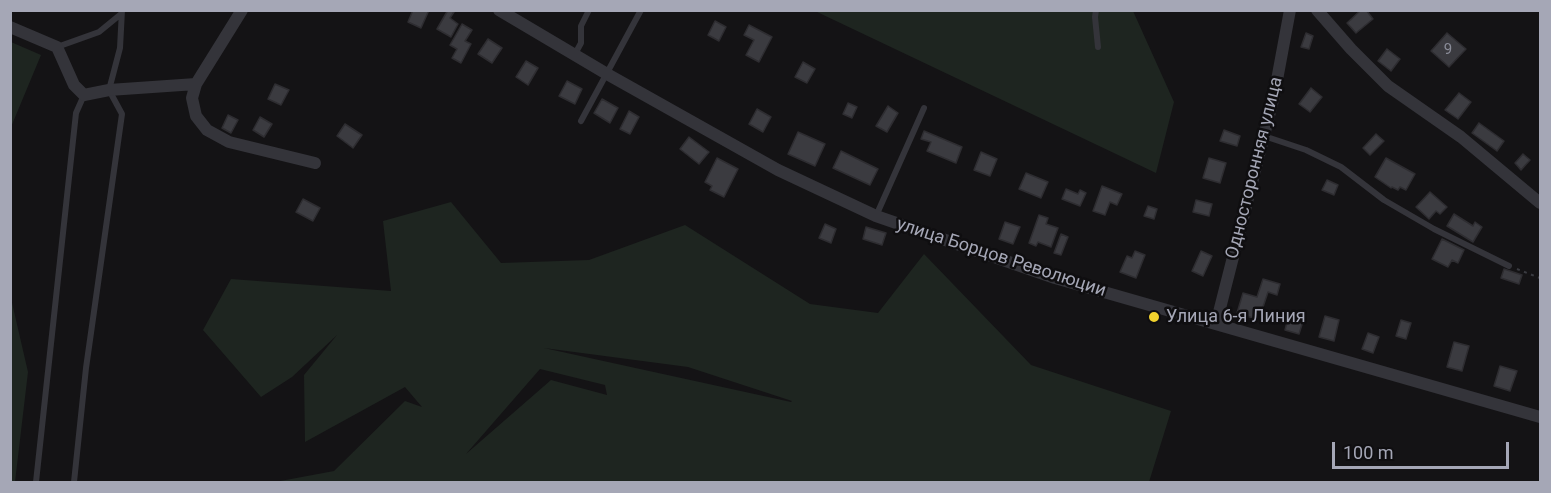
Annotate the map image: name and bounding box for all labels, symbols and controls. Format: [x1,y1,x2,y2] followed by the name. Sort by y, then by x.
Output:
[1444,41,1452,59] house number: 9
[1222,75,1288,261] street label: Односторонняя улица
[894,214,1108,302] street label: улица Борцов Революции
[1166,306,1306,328] place label: Улица 6-я Линия
[1147,310,1161,324] marker: Улица 6-я Линия
[1335,430,1512,468] scale bar
[1343,442,1394,463] text: 100 m

